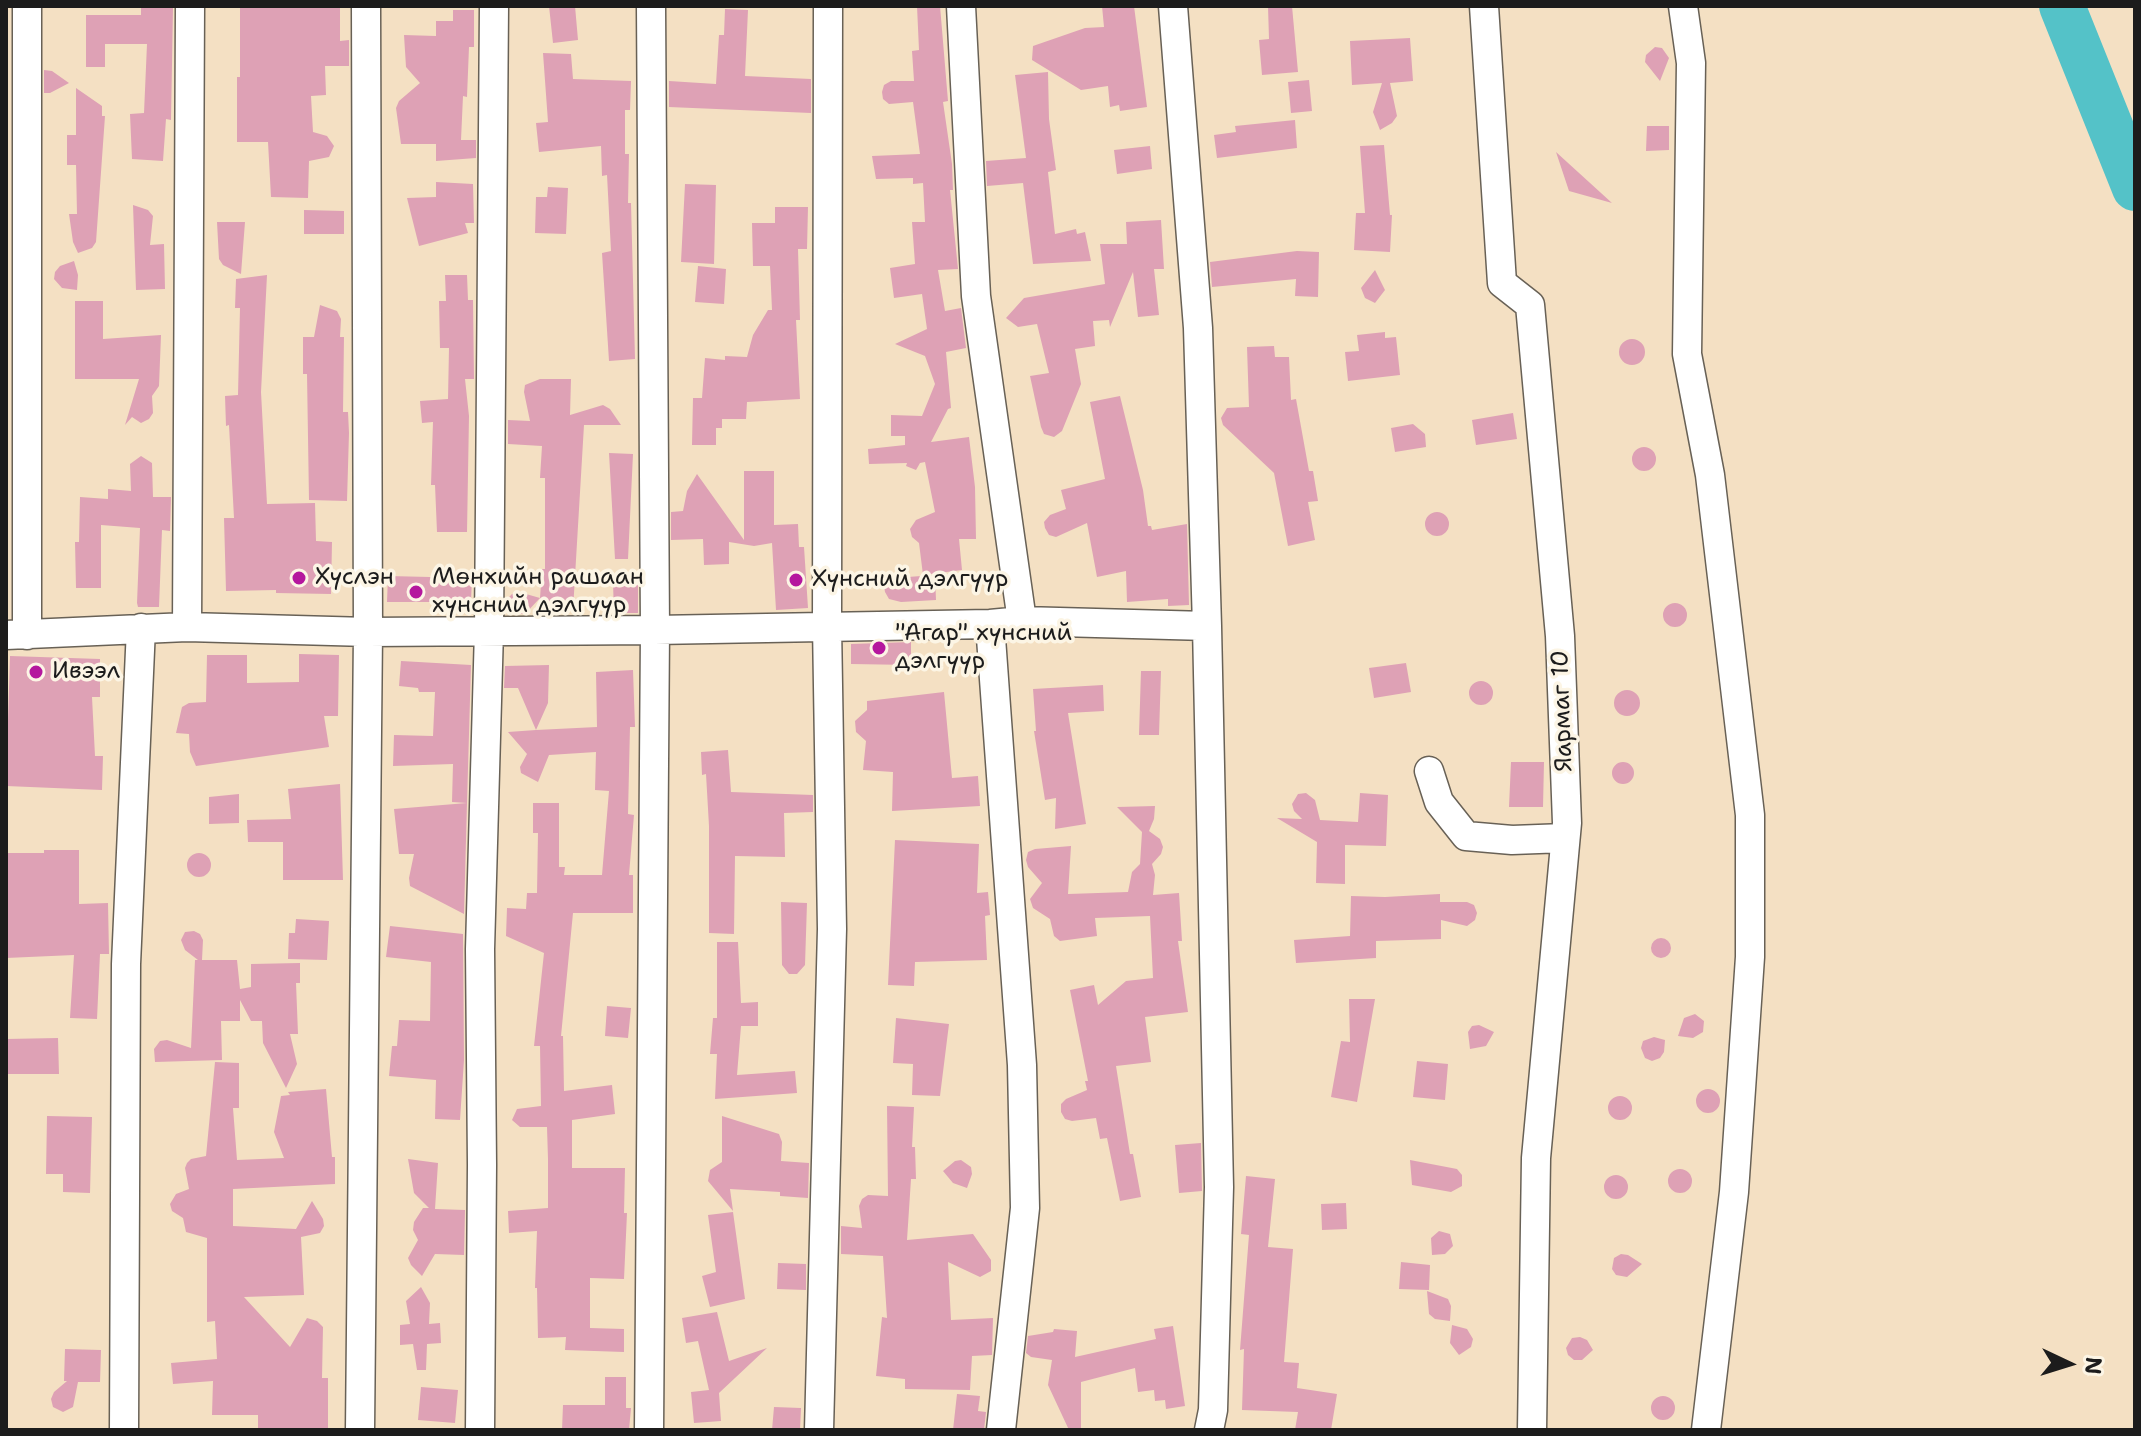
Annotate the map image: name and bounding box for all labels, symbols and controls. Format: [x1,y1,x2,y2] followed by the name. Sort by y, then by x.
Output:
[315,564,394,592] place label: Хүслэн
[432,564,644,620] place label: Мөнхийн рашаан хүнсний дэлгүүр
[812,566,1008,594] place label: Хүнсний дэлгүүр
[290,569,308,587] marker: Хүслэн
[787,571,805,589] marker: Хүнсний дэлгүүр
[407,583,425,601] marker: Мөнхийн рашаан хүнсний дэлгүүр
[895,620,1072,676] place label: "Агар" хүнсний дэлгүүр
[870,639,888,657] marker: "Агар" хүнсний дэлгүүр
[1546,650,1580,772] street label: Яармаг 10
[52,658,120,686] place label: Ивээл
[27,663,45,681] marker: Ивээл
[2029,1324,2109,1404] north arrow
[2078,1356,2109,1375] text: N

